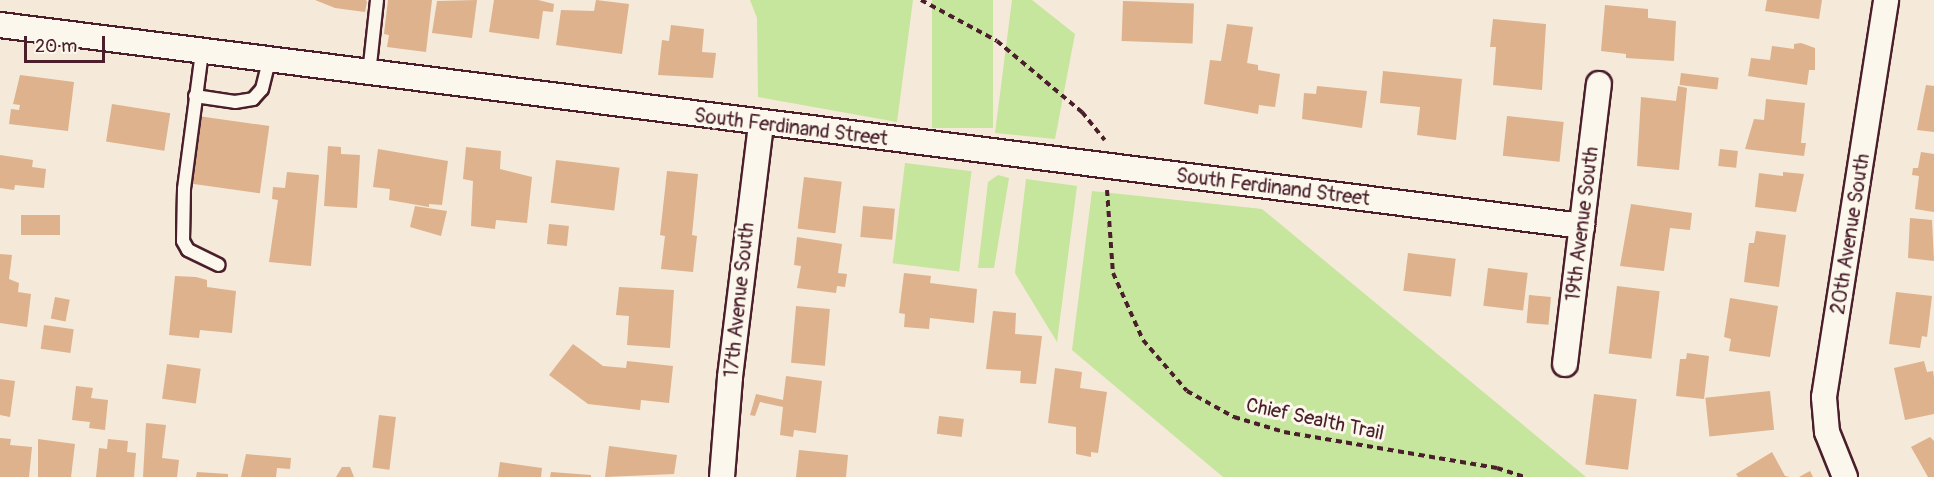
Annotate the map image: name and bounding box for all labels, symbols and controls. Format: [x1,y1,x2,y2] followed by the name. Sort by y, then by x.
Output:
[27,24,108,62] scale bar
[35,35,77,58] text: 20 m
[693,103,889,151] street label: South Ferdinand Street
[1561,145,1603,303] street label: 19th Avenue South
[1825,152,1875,316] street label: 20th Avenue South
[1175,163,1371,211] street label: South Ferdinand Street
[719,221,759,379] street label: 17th Avenue South
[1244,393,1386,445] street label: Chief Sealth Trail

